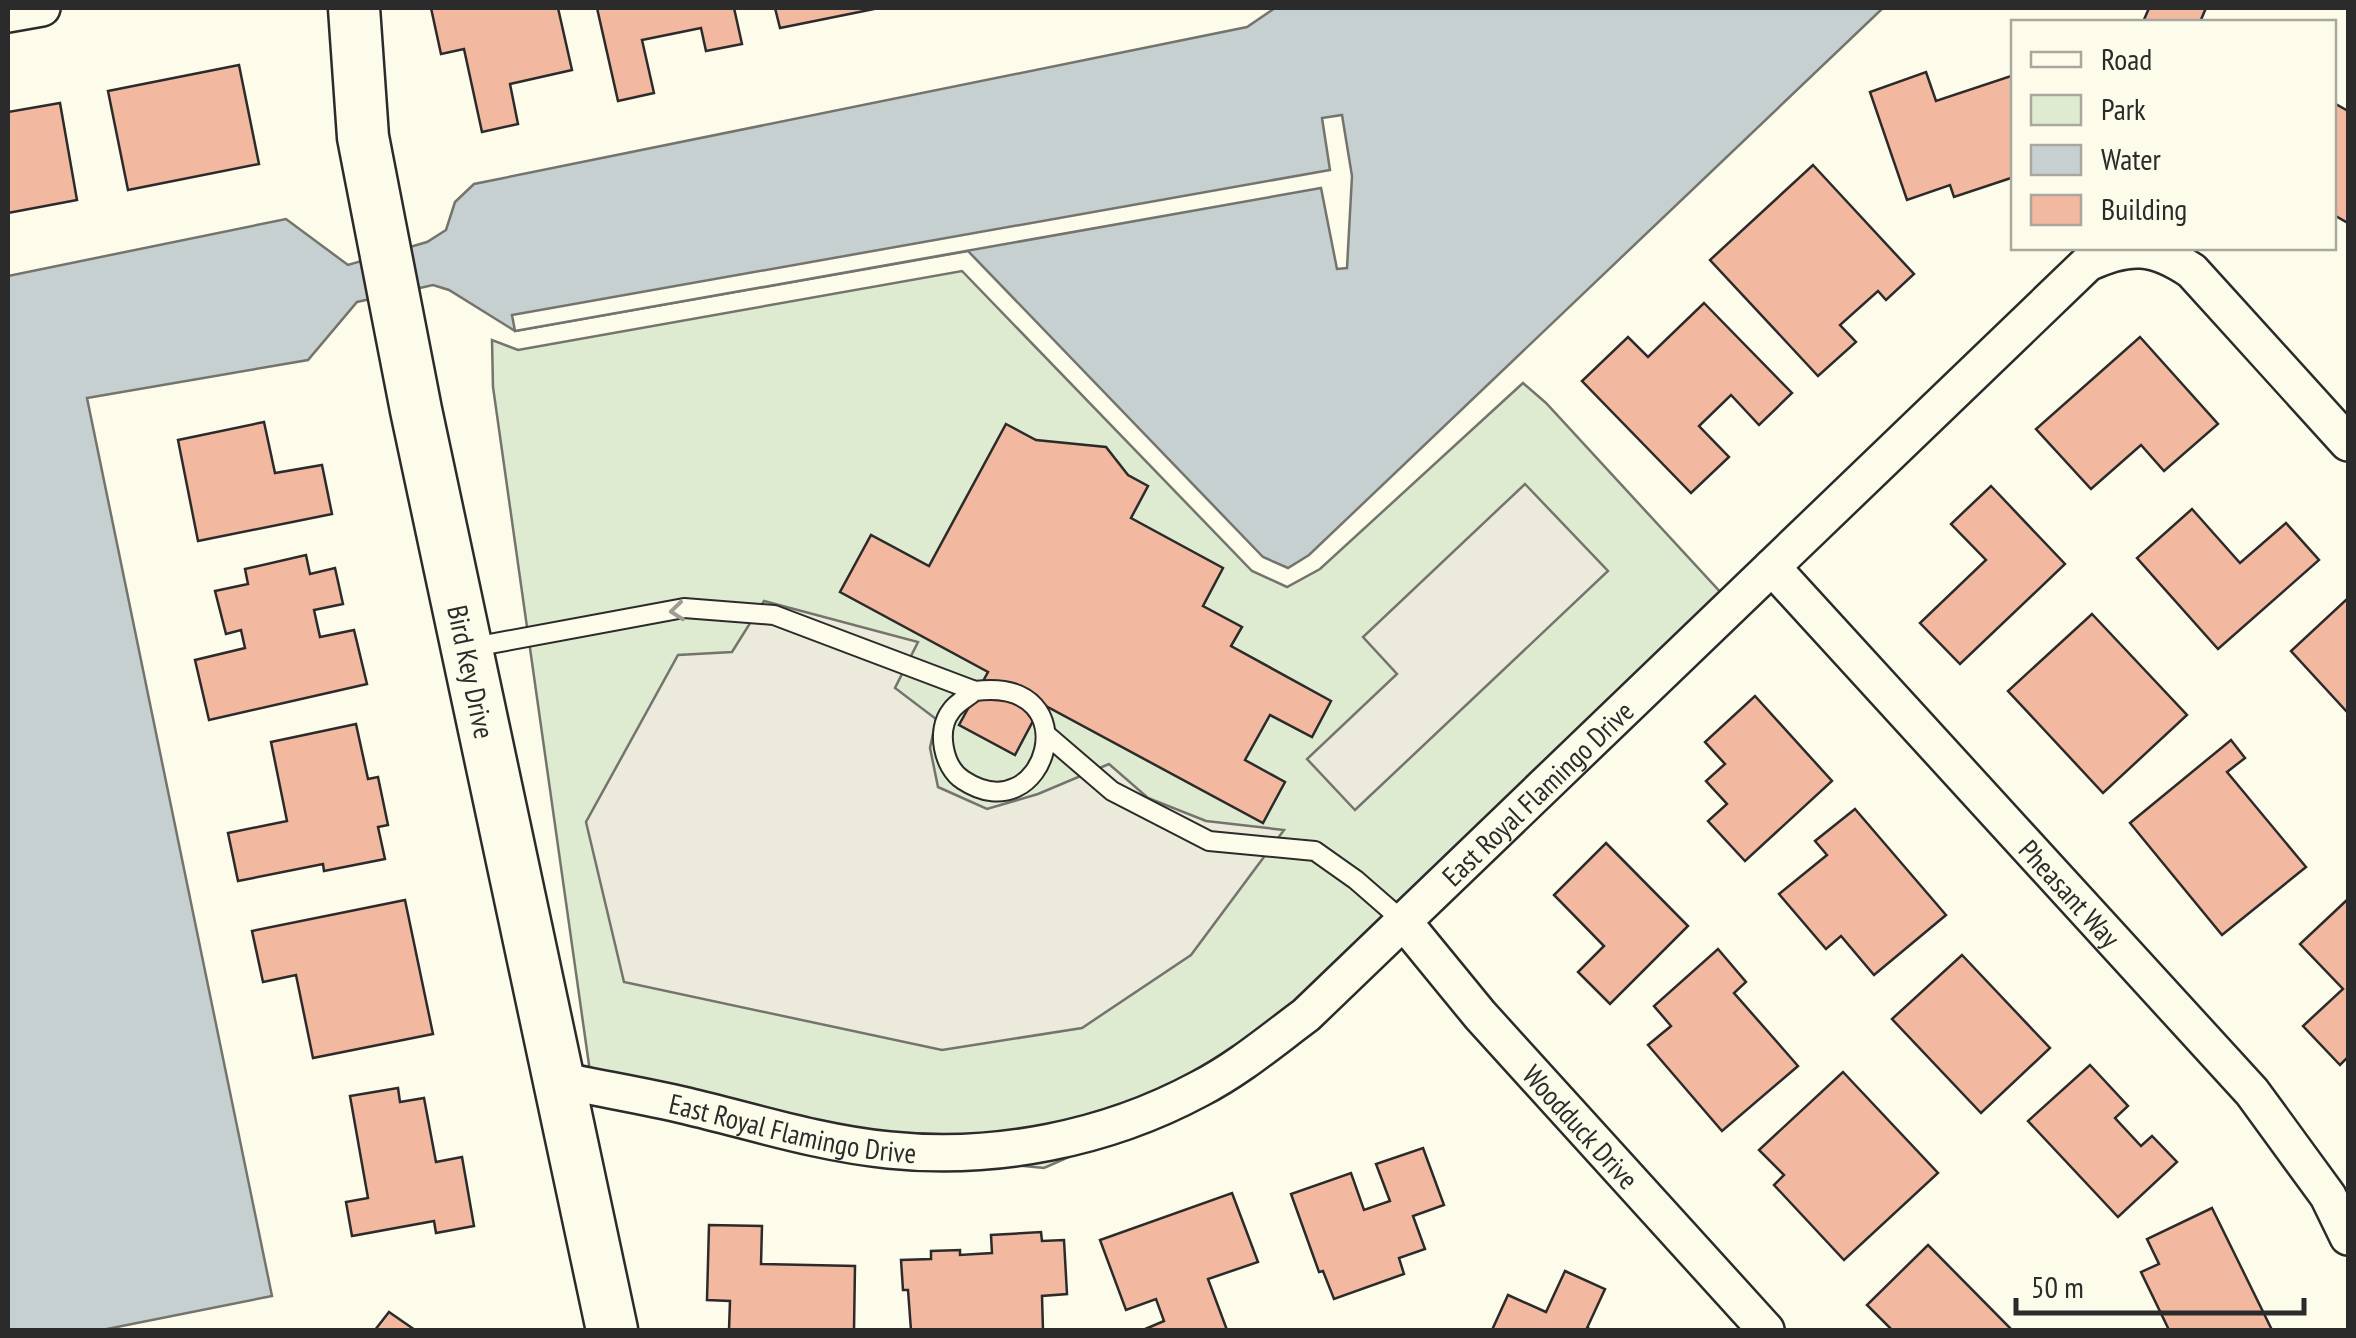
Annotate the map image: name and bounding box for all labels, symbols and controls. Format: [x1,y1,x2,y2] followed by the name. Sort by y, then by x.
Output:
[2011,20,2336,250] legend
[2101,39,2152,78] text: Road
[2101,89,2146,128] text: Park
[2101,139,2162,178] text: Water
[2101,189,2187,228] text: Building
[669,600,685,621] one-way arrow
[440,602,504,742] street label: Bird Key Drive
[1434,692,1641,893] street label: East Royal Flamingo Drive
[2012,831,2129,955] street label: Pheasant Way
[1515,1056,1647,1196] street label: Woodduck Drive
[666,1084,917,1171] street label: East Royal Flamingo Drive
[2016,1253,2304,1315] scale bar
[2031,1267,2084,1306] text: 50 m

